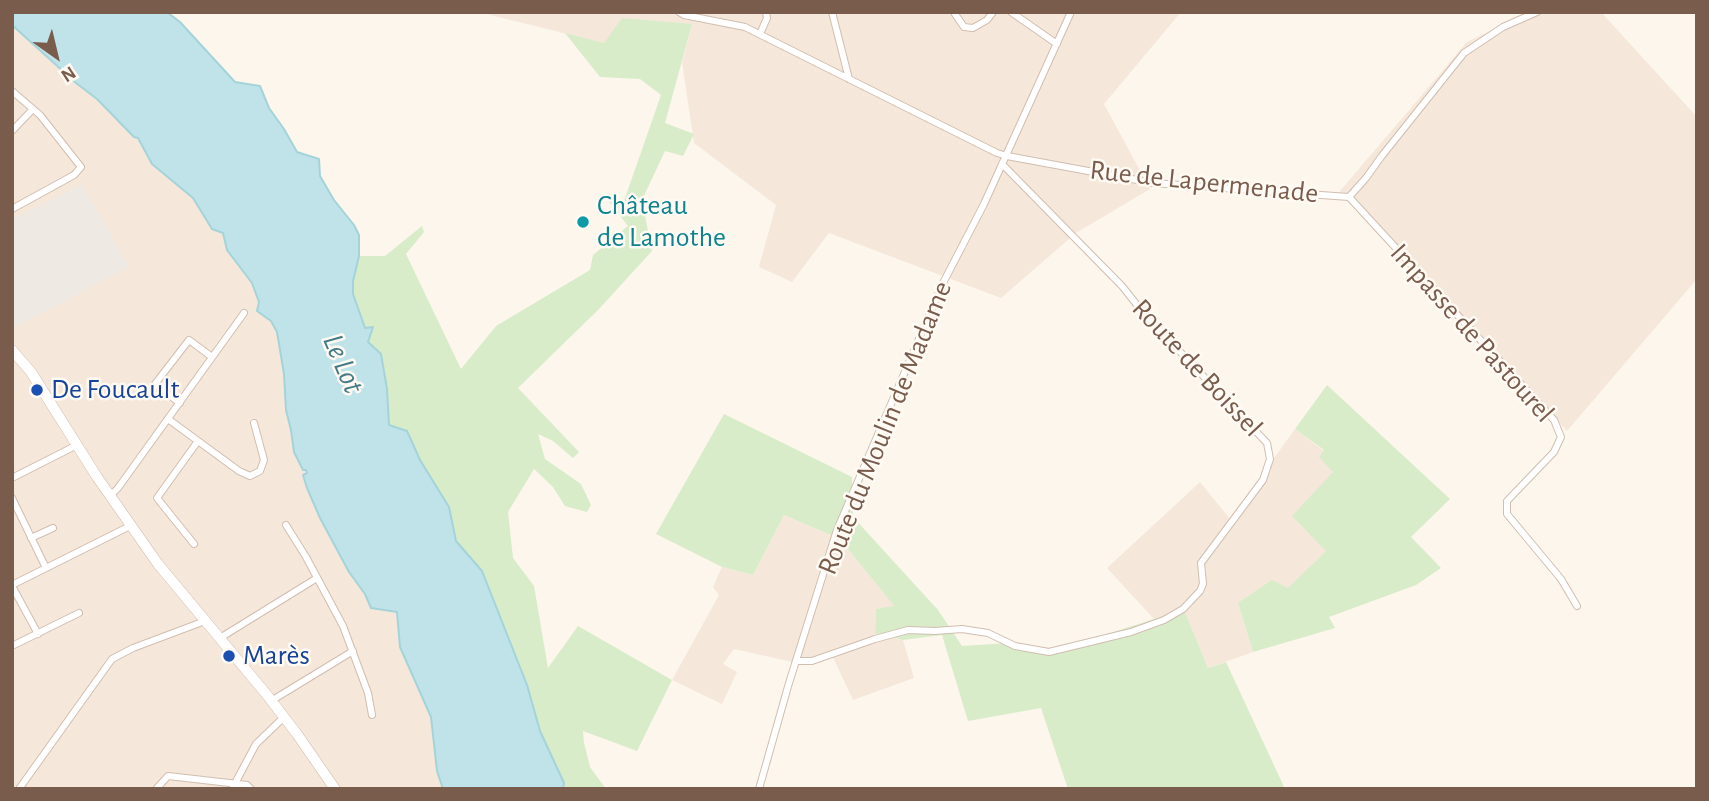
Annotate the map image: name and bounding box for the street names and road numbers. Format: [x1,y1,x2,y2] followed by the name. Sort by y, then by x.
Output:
[1088,153,1320,211] street label: Rue de Lapermenade
[1383,237,1561,429] street label: Impasse de Pastourel
[811,276,959,580] street label: Route du Moulin de Madame
[1125,292,1269,444] street label: Route de Boissel

